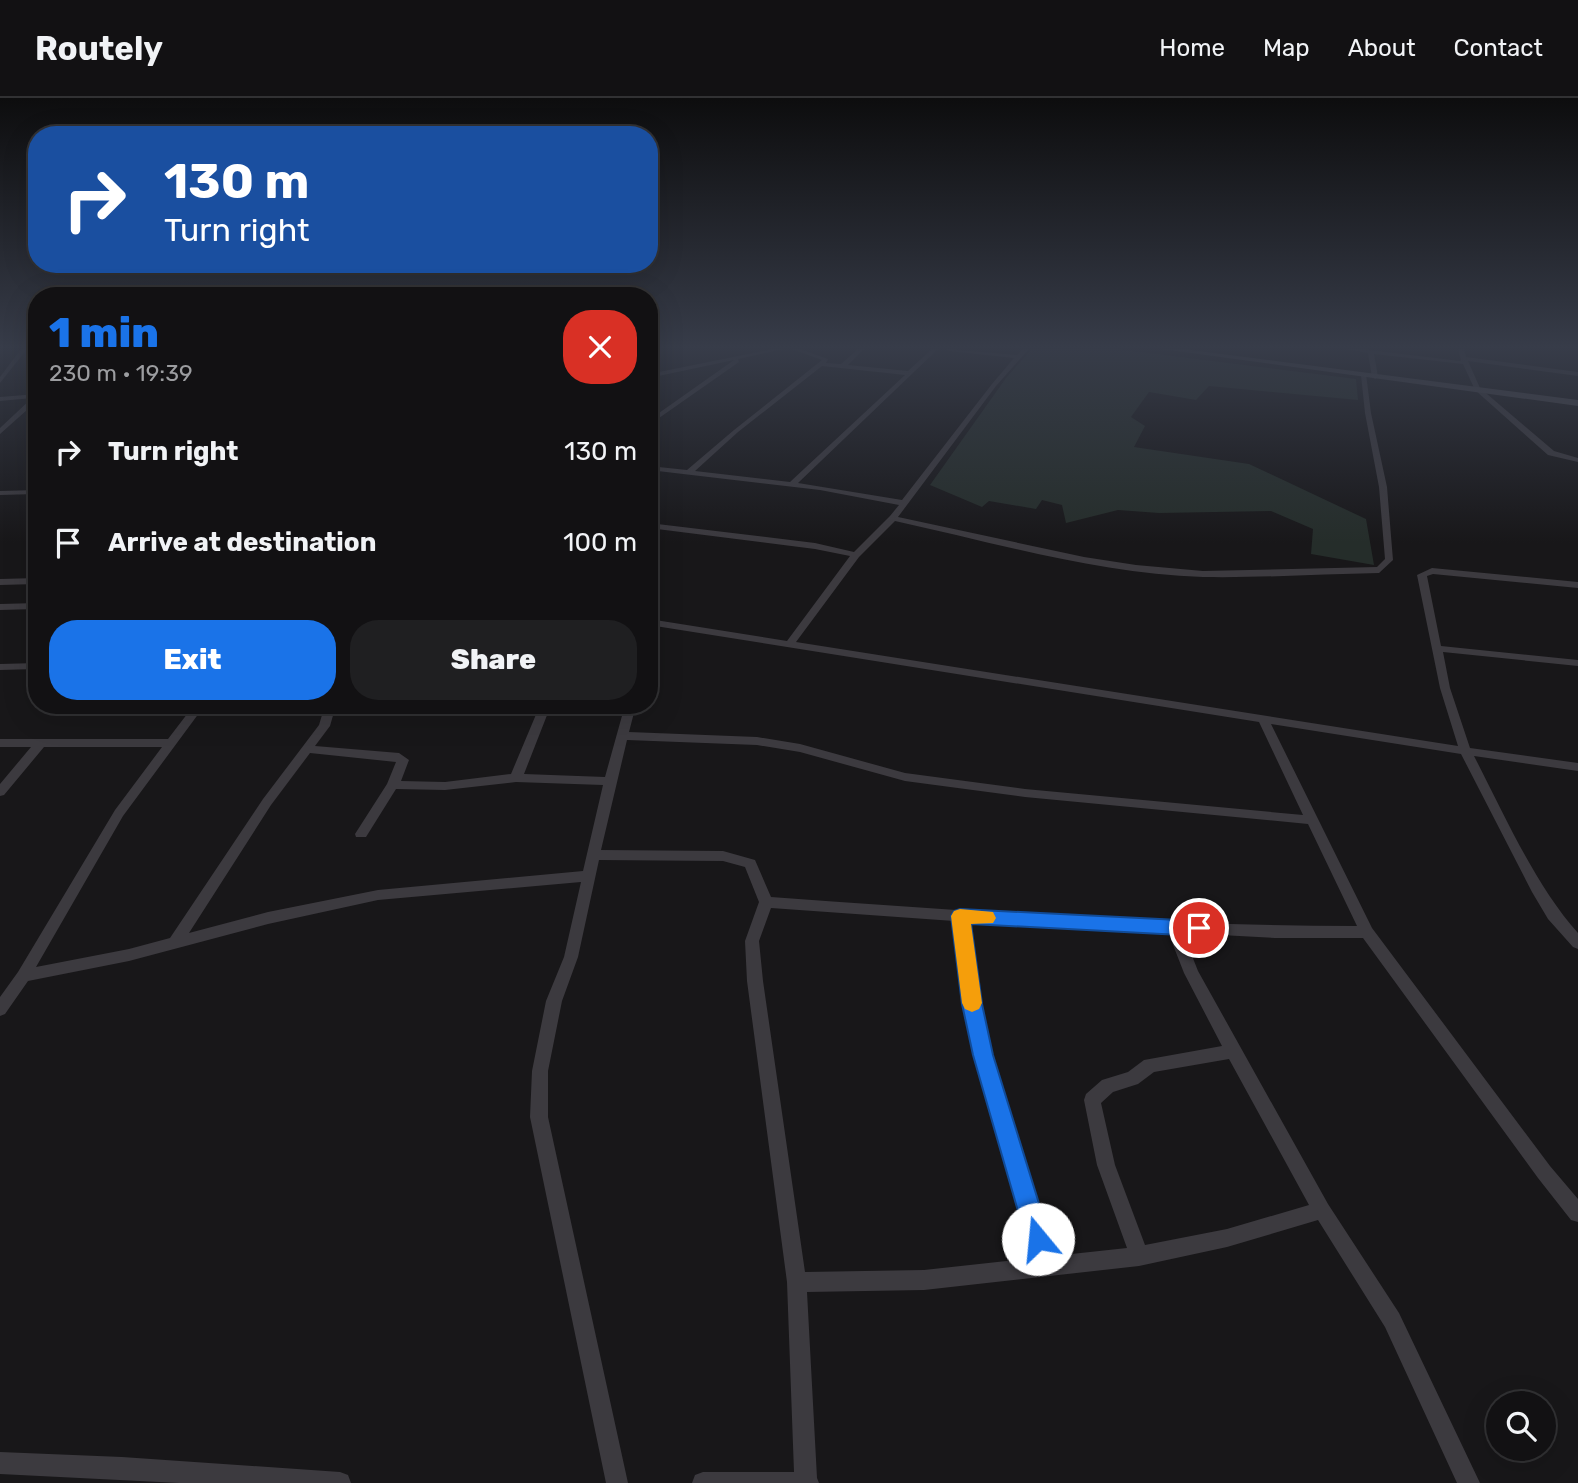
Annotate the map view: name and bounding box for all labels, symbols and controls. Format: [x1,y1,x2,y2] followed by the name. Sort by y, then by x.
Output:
[35,29,163,68] text: Routely
[1159,34,1225,62] text: Home
[1263,34,1310,62] text: Map
[1348,34,1416,62] text: About
[1454,34,1543,62] text: Contact
[164,152,309,210] text: 130 m
[49,154,140,245] icon: right
[164,211,309,249] text: Turn right
[49,308,159,358] text: 1 min
[563,310,637,384] button: close
[49,359,193,387] text: 230 m · 19:39
[49,433,87,471] icon: right
[108,436,238,467] text: Turn right
[564,436,637,467] text: 130 m
[49,524,87,562] icon: arrive
[108,527,376,558] text: Arrive at destination
[563,527,637,558] text: 100 m
[49,620,336,700] button: Exit
[350,620,637,700] button: Share
[1169,898,1229,958] pin
[1180,909,1218,947] icon: arrive
[1001,1202,1075,1276] position arrow
[1486,1391,1556,1461] map controls
[1486,1391,1556,1461] button: search

